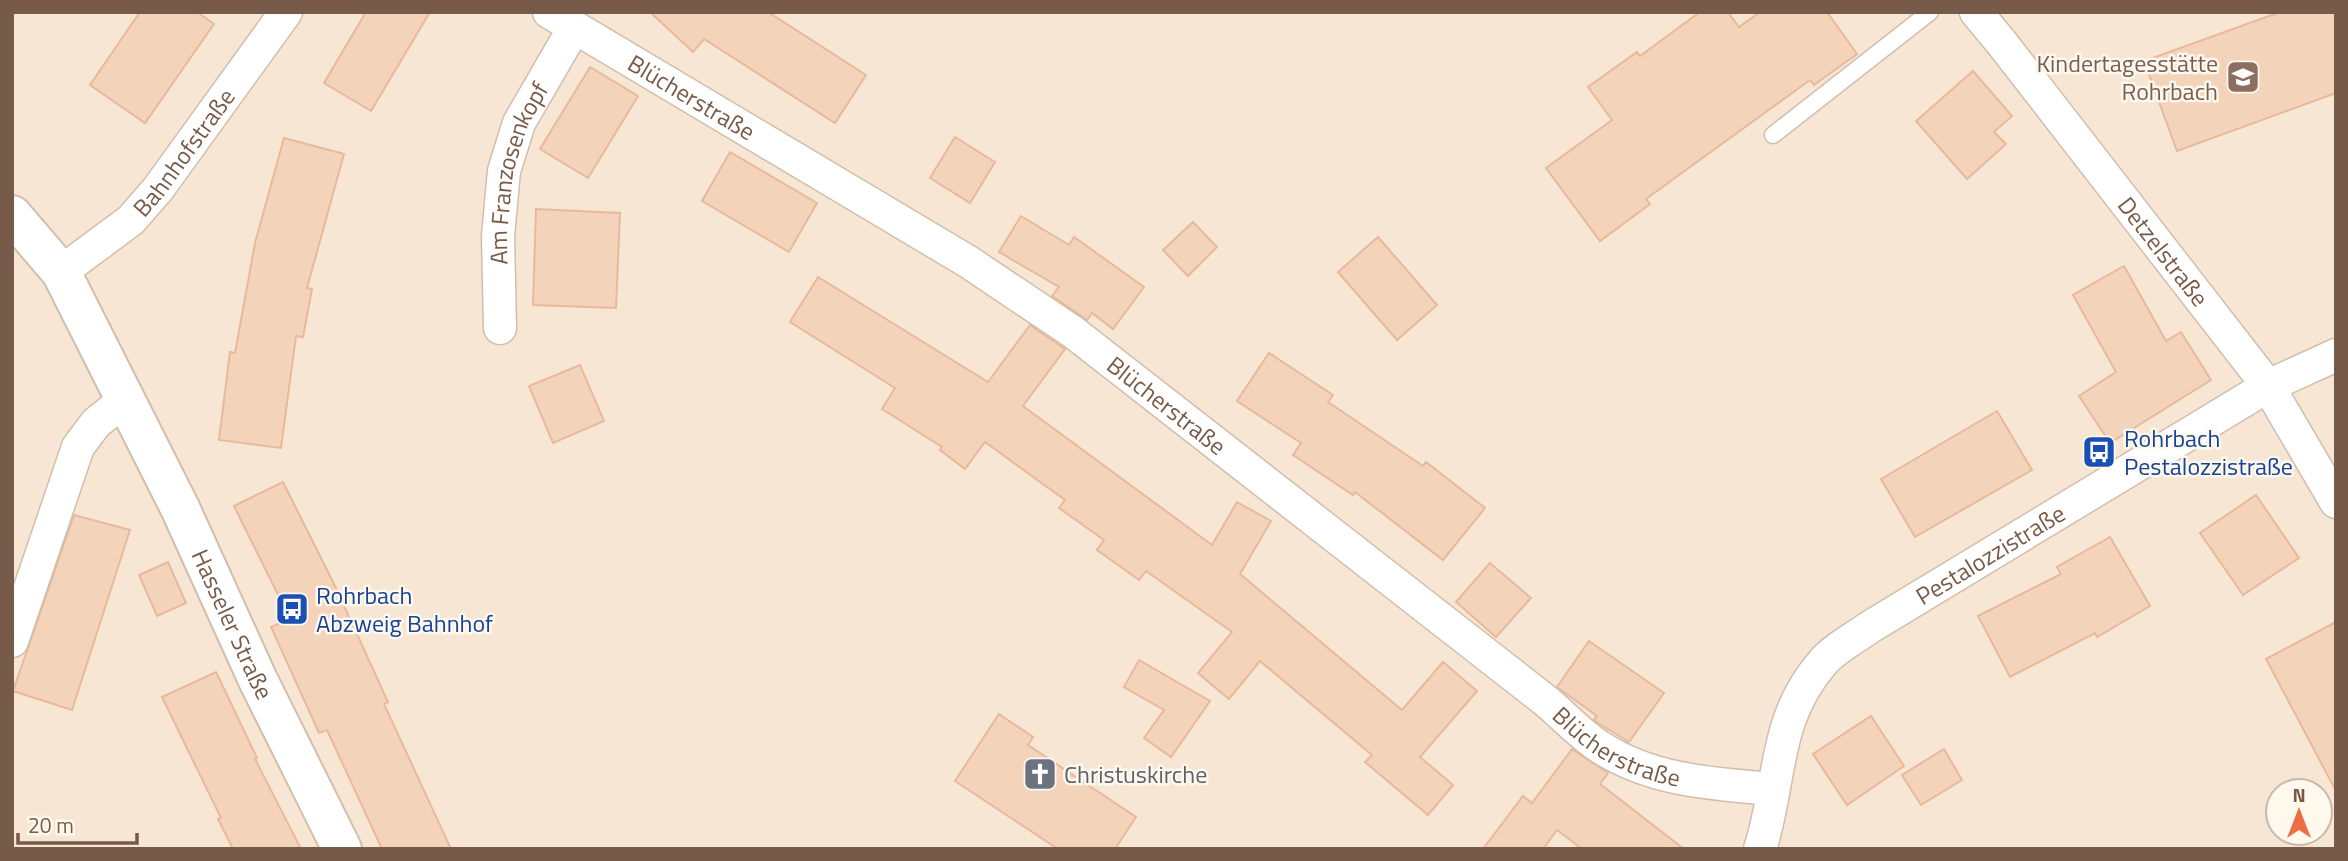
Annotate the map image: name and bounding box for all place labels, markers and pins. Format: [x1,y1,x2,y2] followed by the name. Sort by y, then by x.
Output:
[2036,45,2218,109] place label: Kindertagesstätte Rohrbach
[2224,58,2262,96] school or university icon: Kindertagesstätte Rohrbach
[2124,420,2293,484] place label: Rohrbach Pestalozzistraße
[2080,433,2118,471] bus stop icon: Rohrbach Pestalozzistraße
[316,577,493,641] place label: Rohrbach Abzweig Bahnhof
[273,590,311,628] bus stop icon: Rohrbach Abzweig Bahnhof
[1021,755,1059,793] church icon: Christuskirche
[1064,756,1207,792] place label: Christuskirche

